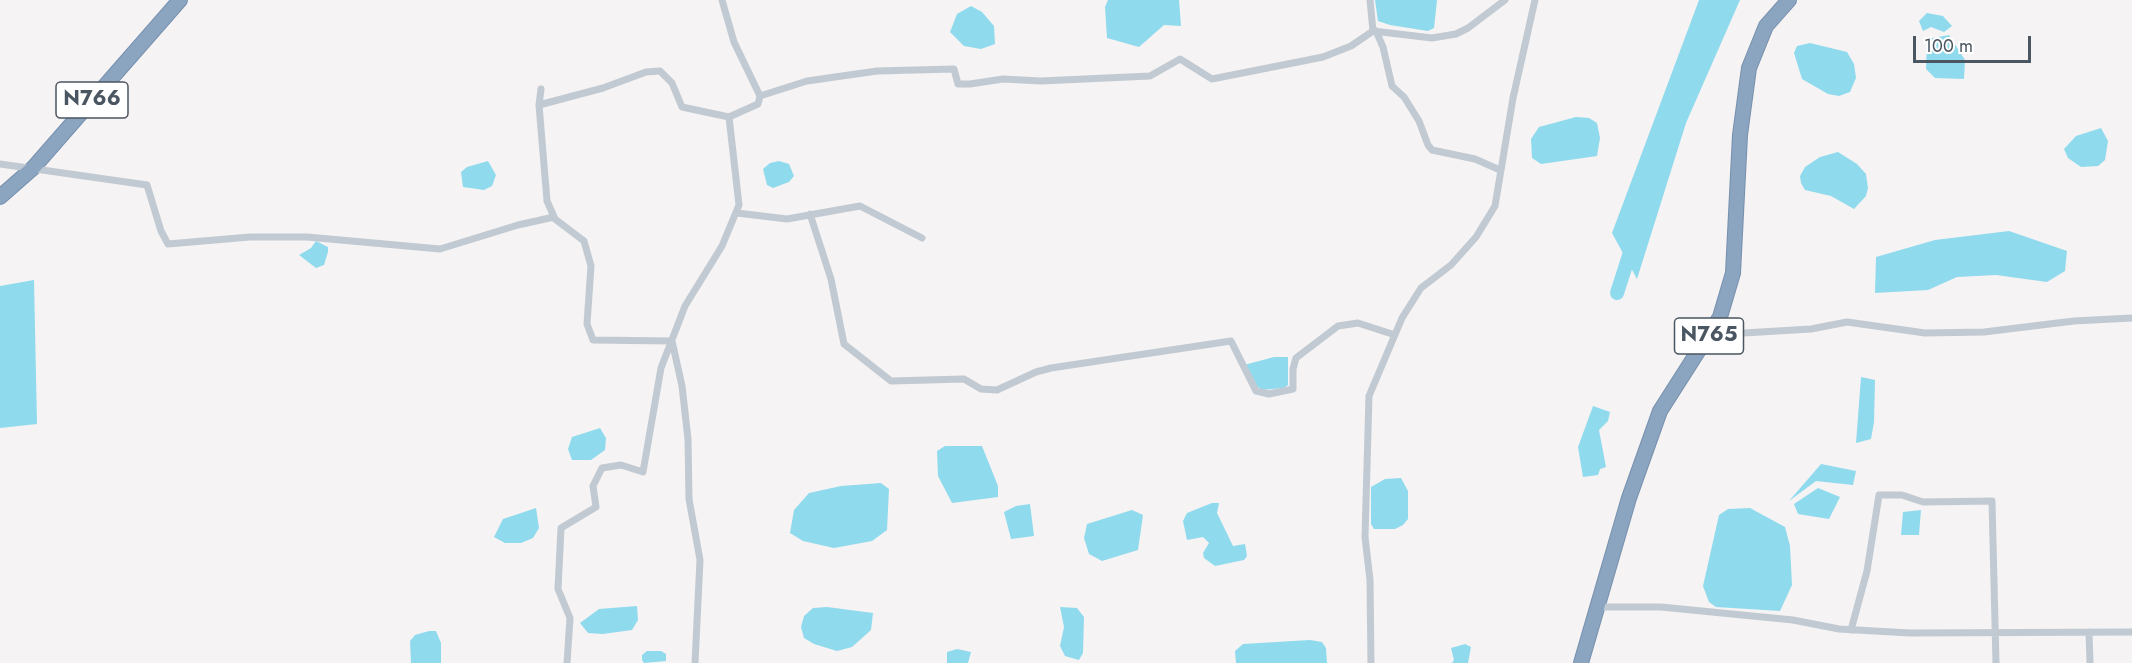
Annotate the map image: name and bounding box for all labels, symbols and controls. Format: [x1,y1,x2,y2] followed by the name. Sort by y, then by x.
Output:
[1916,24,2034,62] scale bar
[1924,33,1973,59] text: 100 m
[56,82,128,118] road number: N766
[1674,318,1744,354] road number: N765

